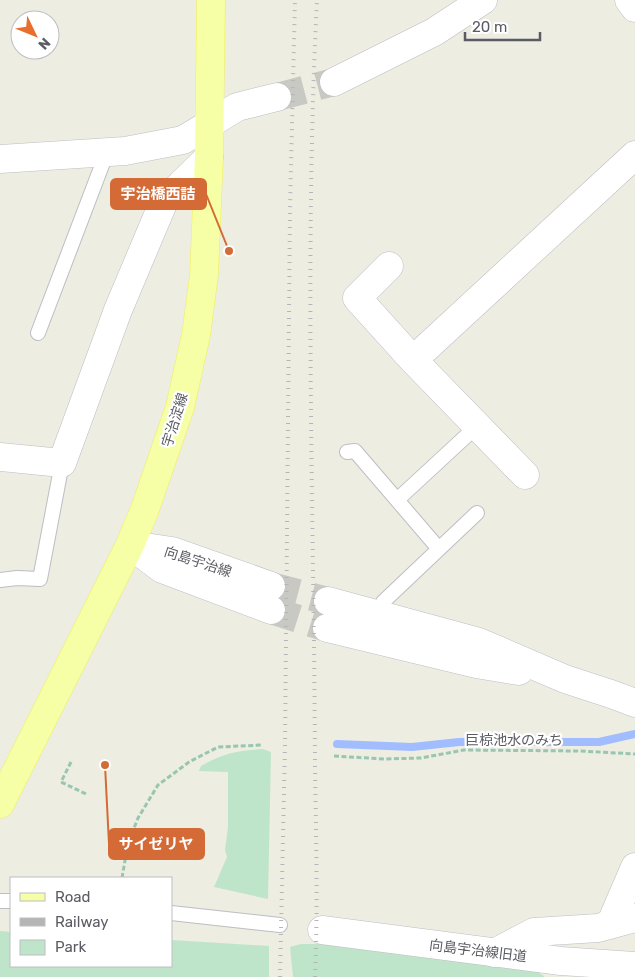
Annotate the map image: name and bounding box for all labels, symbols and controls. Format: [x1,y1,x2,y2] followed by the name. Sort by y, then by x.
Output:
[10,10,60,60] north arrow
[465,10,540,42] scale bar
[472,18,507,36] text: 20 m
[34,34,54,53] text: N
[111,179,206,209] callout: 宇治橋西詰
[120,185,196,203] text: 宇治橋西詰
[159,391,191,449] street label: 宇治淀線
[162,543,234,581] street label: 向島宇治線
[465,732,563,749] street label: 巨椋池水のみち
[109,829,204,859] callout: サイゼリヤ
[118,835,194,853] text: サイゼリヤ
[10,877,172,967] legend
[55,888,91,906] text: Road
[55,913,109,931] text: Railway
[428,937,528,965] street label: 向島宇治線旧道
[55,938,86,956] text: Park

